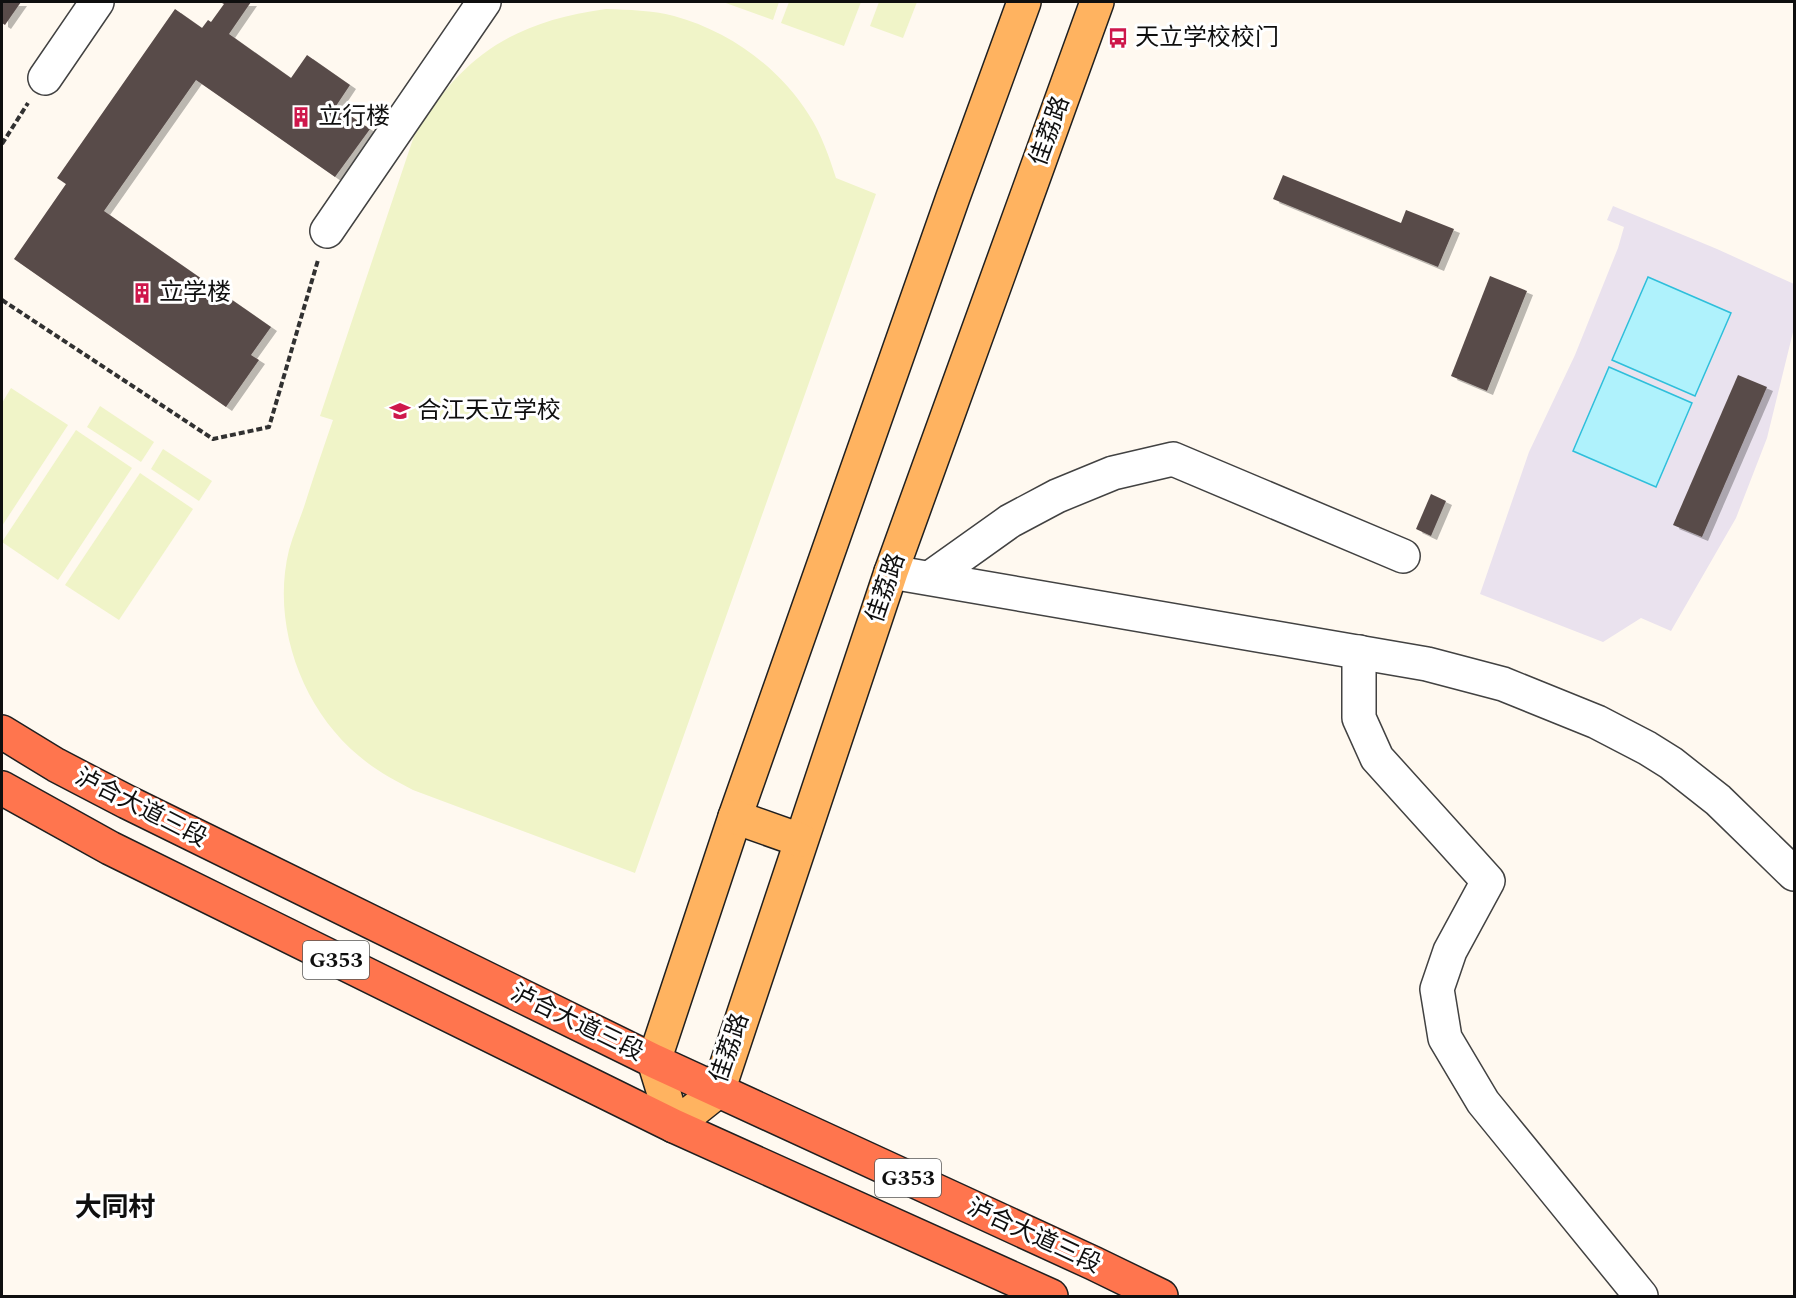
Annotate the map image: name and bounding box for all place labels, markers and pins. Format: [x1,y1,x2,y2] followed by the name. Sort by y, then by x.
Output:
[1135,20,1279,56] place label: 天立学校校门
[1106,26,1130,50] bus stop icon: 天立学校校门
[318,99,390,135] place label: 立行楼
[289,105,313,129] building icon: 立行楼
[159,275,231,311] place label: 立学楼
[130,281,154,305] building icon: 立学楼
[417,393,561,429] place label: 合江天立学校
[388,399,412,423] school or university icon: 合江天立学校

